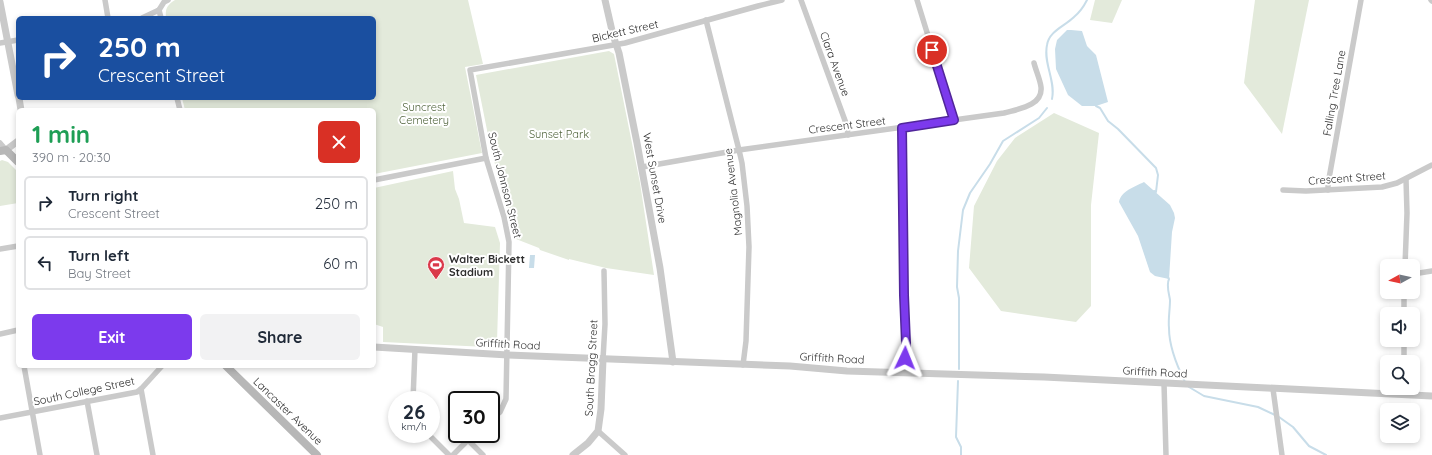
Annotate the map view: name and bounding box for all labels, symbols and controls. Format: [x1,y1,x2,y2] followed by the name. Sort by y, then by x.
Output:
[590,17,660,45] street label: Bickett Street
[98,29,181,64] text: 250 m
[817,30,853,98] street label: Clara Avenue
[32,32,84,84] icon: right
[915,33,949,67] pin
[921,39,943,61] icon: arrive
[1320,49,1348,137] street label: Falling Tree Lane
[98,64,225,87] text: Crescent Street
[399,100,449,127] park label: Suncrest Cemetery
[808,113,887,137] street label: Crescent Street
[32,119,90,149] text: 1 min
[318,121,360,163] button: close
[529,127,589,141] park label: Sunset Park
[485,131,525,240] street label: South Johnson Street
[640,132,670,224] street label: West Sunset Drive
[721,148,745,236] street label: Magnolia Avenue
[32,149,111,165] text: 390 m · 20:30
[1308,168,1386,188] street label: Crescent Street
[68,186,139,205] text: Turn right
[34,192,56,214] icon: right
[315,194,358,213] text: 250 m
[68,205,160,221] text: Crescent Street
[68,246,130,265] text: Turn left
[34,252,56,274] icon: left
[449,252,525,279] place label: Walter Bickett Stadium
[323,254,358,273] text: 60 m
[426,255,446,280] sports icon: Walter Bickett Stadium
[1380,259,1420,299] north arrow
[1380,259,1420,443] map controls
[68,265,131,281] text: Bay Street
[1380,307,1420,347] button: sound
[32,314,192,360] button: Exit
[200,314,360,360] button: Share
[581,319,601,417] street label: South Bragg Street
[475,335,541,353] street label: Griffith Road
[884,337,926,379] position arrow
[799,349,865,367] street label: Griffith Road
[1380,355,1420,395] button: search
[1122,363,1188,381] street label: Griffith Road
[32,373,136,409] street label: South College Street
[250,374,326,448] street label: Lancaster Avenue
[448,391,500,443] speed limit sign: 30
[403,399,425,424] text: 26
[1380,403,1420,443] button: layers
[401,420,427,433] text: km/h

